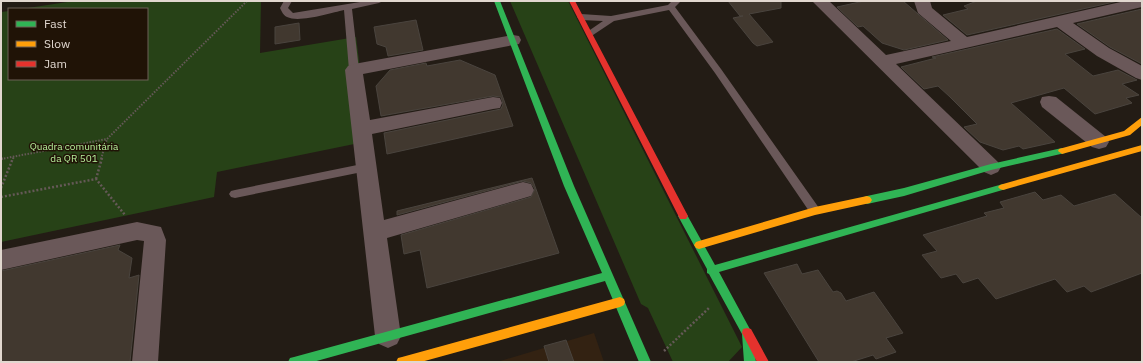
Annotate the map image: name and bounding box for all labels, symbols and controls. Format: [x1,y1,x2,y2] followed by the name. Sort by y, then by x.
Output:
[8,8,148,80] legend
[44,16,67,31] text: Fast
[44,36,70,51] text: Slow
[44,56,67,71] text: Jam
[30,140,119,165] park label: Quadra comunitária da QR 501

